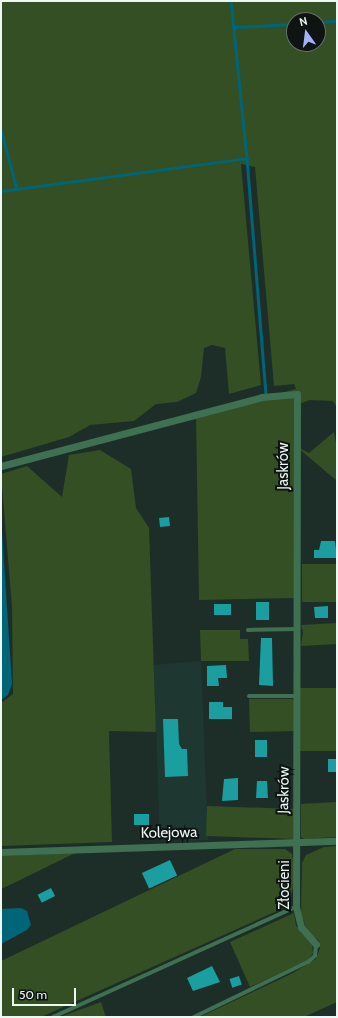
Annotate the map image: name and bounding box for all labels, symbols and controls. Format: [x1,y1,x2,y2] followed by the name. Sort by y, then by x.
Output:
[286,12,326,52] north arrow
[298,14,309,29] text: N
[275,442,293,490] street label: Jaskrów
[275,766,293,814] street label: Jaskrów
[140,824,198,842] street label: Kolejowa
[276,860,294,910] street label: Złocieni
[14,980,78,1006] scale bar
[19,987,47,1002] text: 50 m

